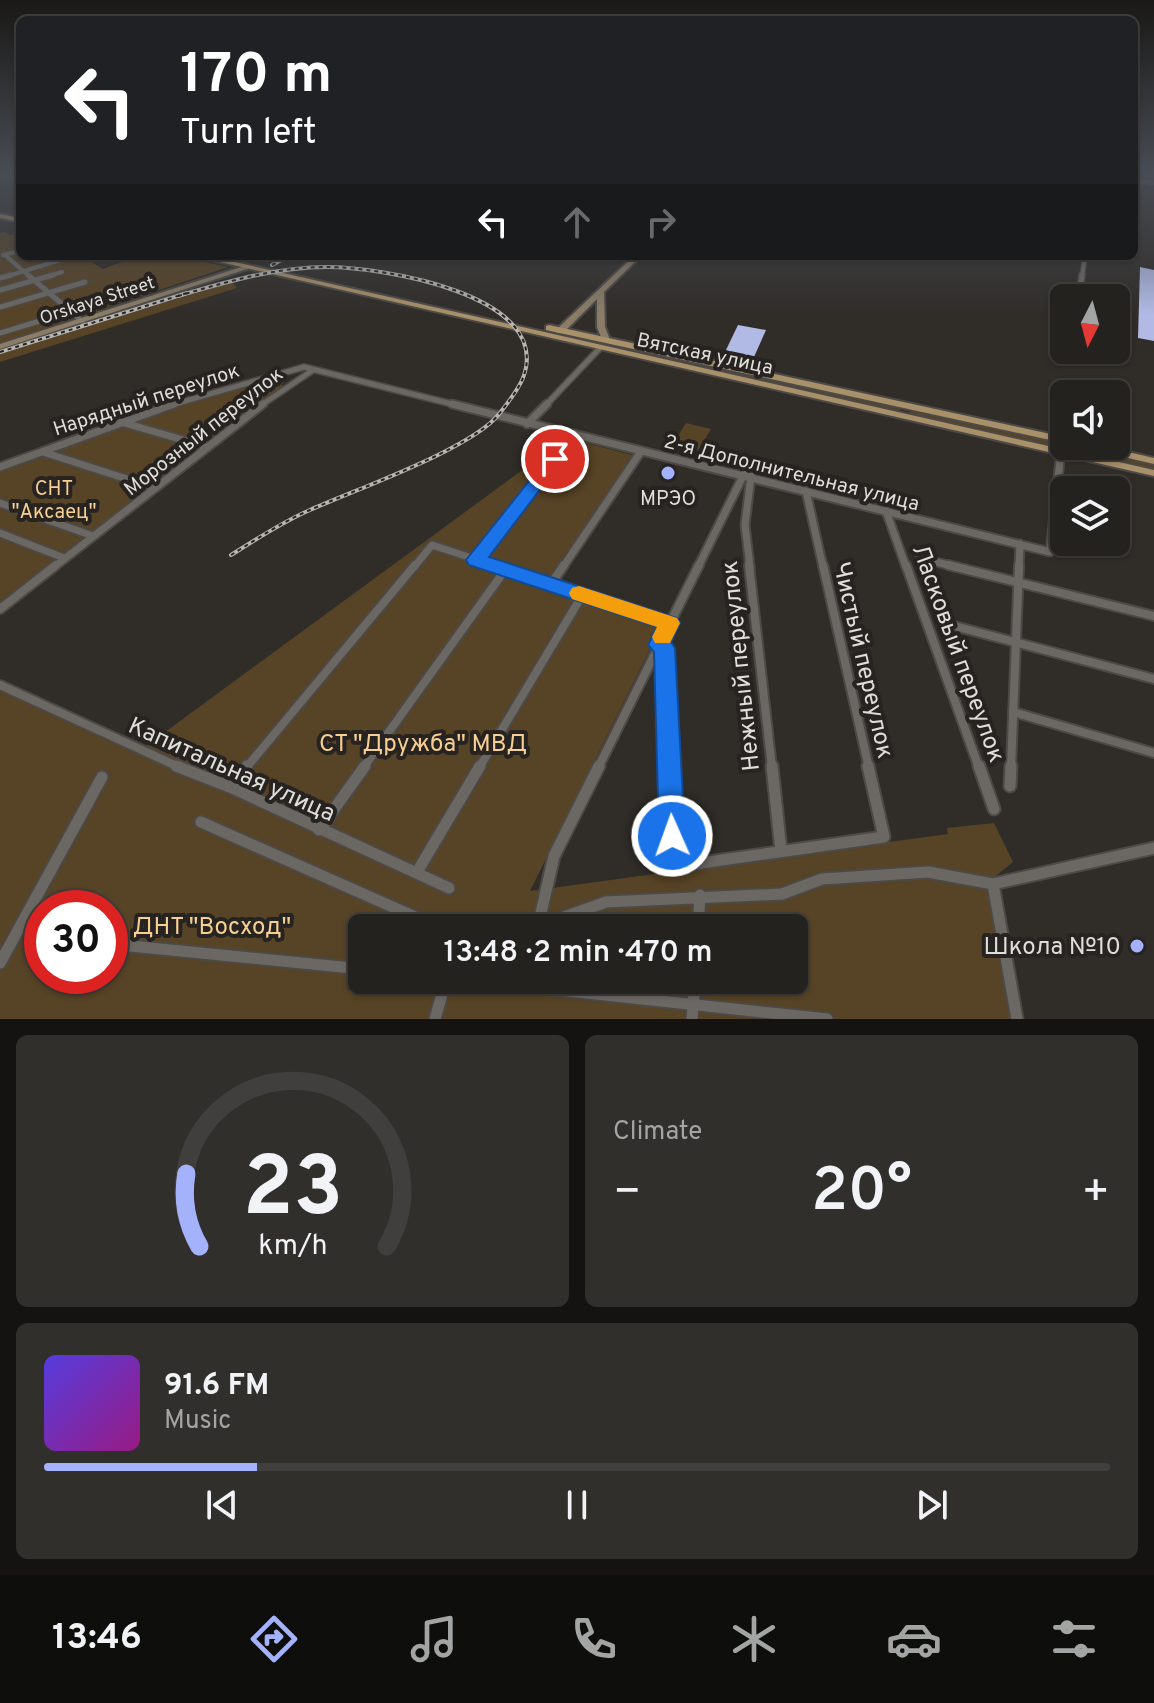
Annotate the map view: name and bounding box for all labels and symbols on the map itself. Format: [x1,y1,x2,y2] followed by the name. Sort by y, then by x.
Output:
[37,272,158,331] street label: Orskaya Street
[1050,284,1130,364] north arrow
[634,328,775,382] street label: Вятская улица
[50,359,243,443] street label: Нарядный переулок
[119,362,289,503] street label: Морозный переулок
[521,425,589,493] pin
[661,430,922,518] street label: 2-я Дополнительная улица
[659,464,677,482] marker: МРЭО
[11,477,97,526] park label: СНТ "Аксаец"
[640,487,696,513] place label: МРЭО
[904,540,1011,767] street label: Ласковый переулок
[716,559,768,772] street label: Нежный переулок
[825,559,899,762] street label: Чистый переулок
[123,712,339,830] street label: Капитальная улица
[319,730,527,760] park label: СТ "Дружба" МВД
[630,794,714,878] position arrow
[24,890,128,994] speed limit sign: 30
[133,913,291,943] park label: ДНТ "Восход"
[984,933,1121,963] place label: Школа №10
[1128,937,1146,955] marker: Школа №10

